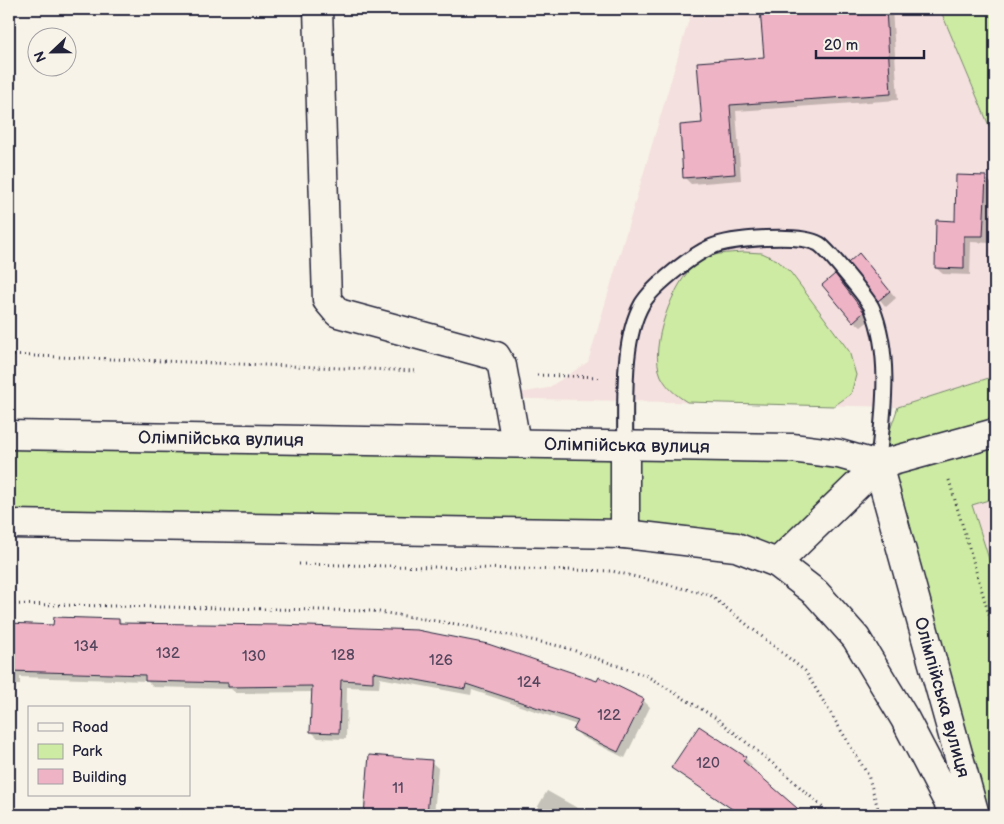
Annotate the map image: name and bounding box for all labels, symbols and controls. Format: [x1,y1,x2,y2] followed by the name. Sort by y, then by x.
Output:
[28,28,78,78] north arrow
[816,28,924,60] scale bar
[824,36,858,55] text: 20 m
[31,49,50,65] text: N
[138,427,304,450] street label: Олімпійська вулиця
[544,433,710,457] street label: Олімпійська вулиця
[910,615,975,780] street label: Олімпійська вулиця
[74,637,98,656] house number: 134
[156,644,180,663] house number: 132
[331,646,355,665] house number: 128
[242,647,266,666] house number: 130
[429,651,453,670] house number: 126
[517,673,541,692] house number: 124
[28,706,190,796] legend
[597,706,621,725] house number: 122
[72,718,108,737] text: Road
[72,742,103,761] text: Park
[696,754,720,773] house number: 120
[72,768,127,787] text: Building
[392,779,404,798] house number: 11

